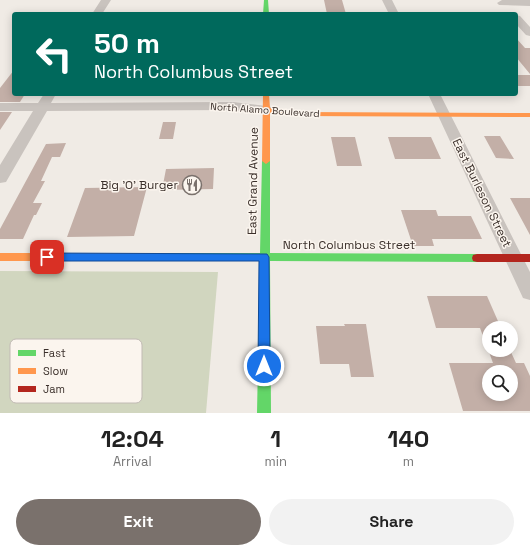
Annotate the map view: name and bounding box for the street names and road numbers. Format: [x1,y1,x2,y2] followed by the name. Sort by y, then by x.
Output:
[210,100,320,120] street label: North Alamo Boulevard
[244,127,262,235] street label: East Grand Avenue
[449,136,515,250] street label: East Burleson Street
[283,237,415,253] street label: North Columbus Street

